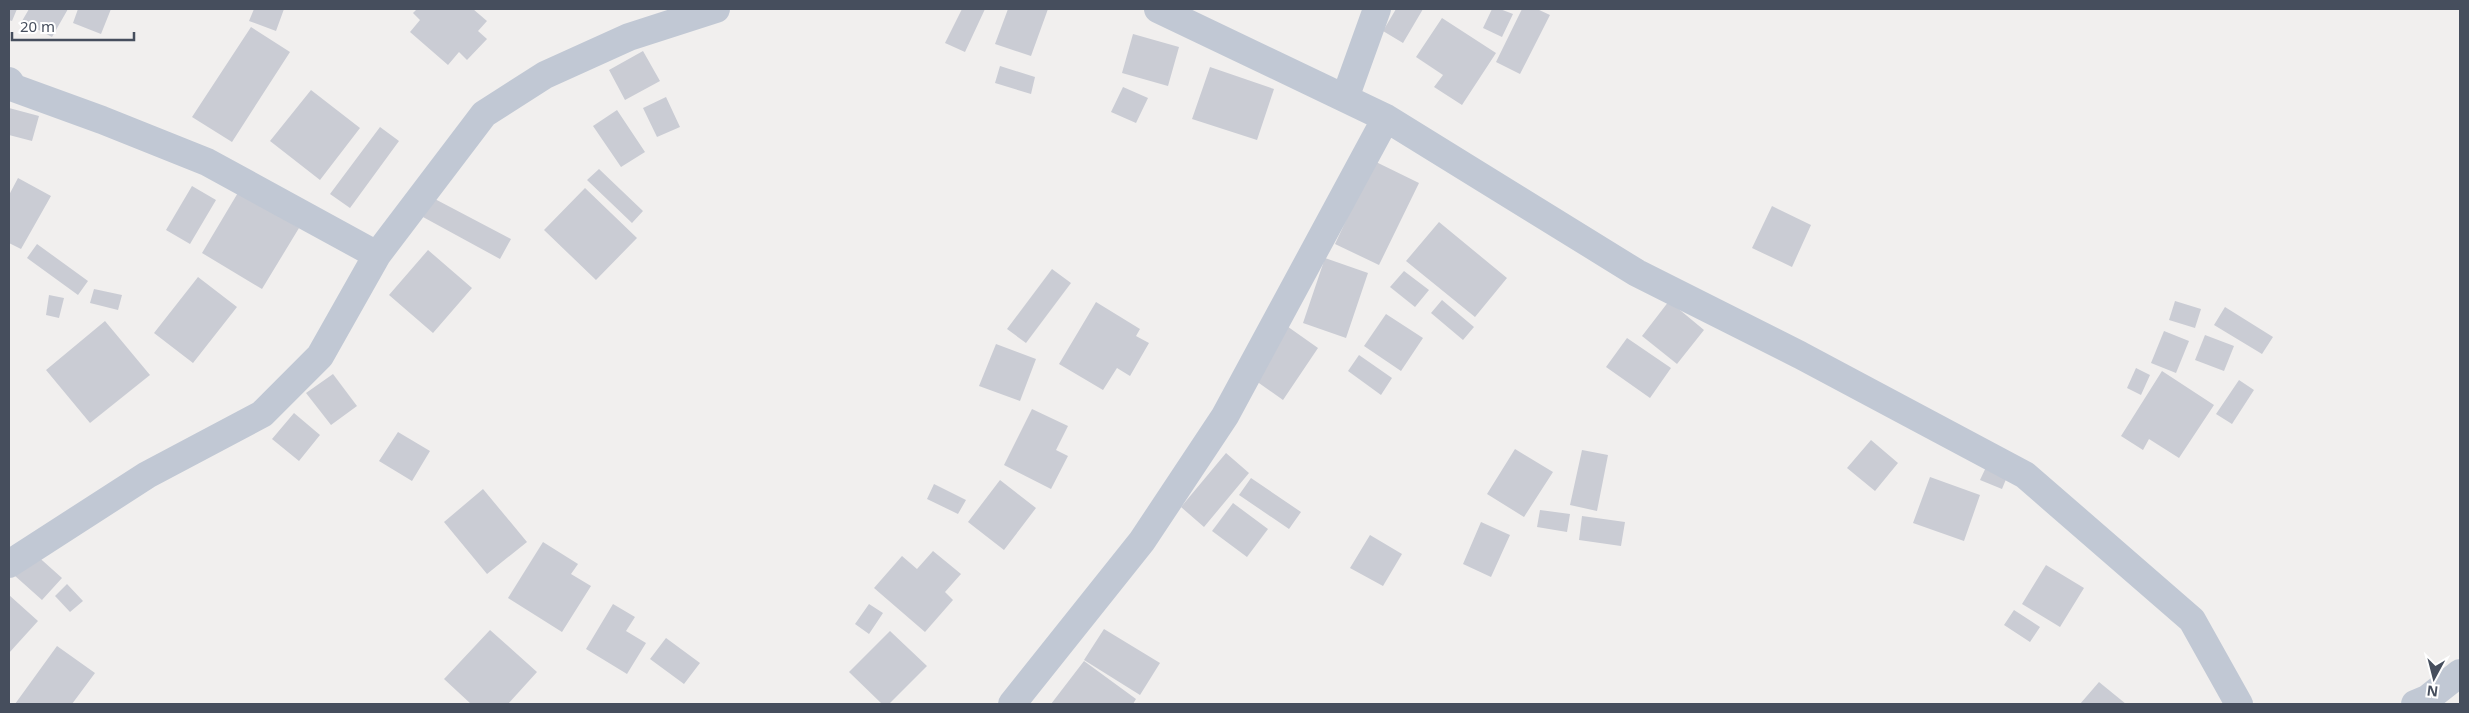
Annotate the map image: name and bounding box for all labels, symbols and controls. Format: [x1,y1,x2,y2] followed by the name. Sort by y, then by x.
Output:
[12,10,135,42] scale bar
[20,16,55,36] text: 20 m
[2409,653,2459,703] north arrow
[2426,681,2439,702] text: N

